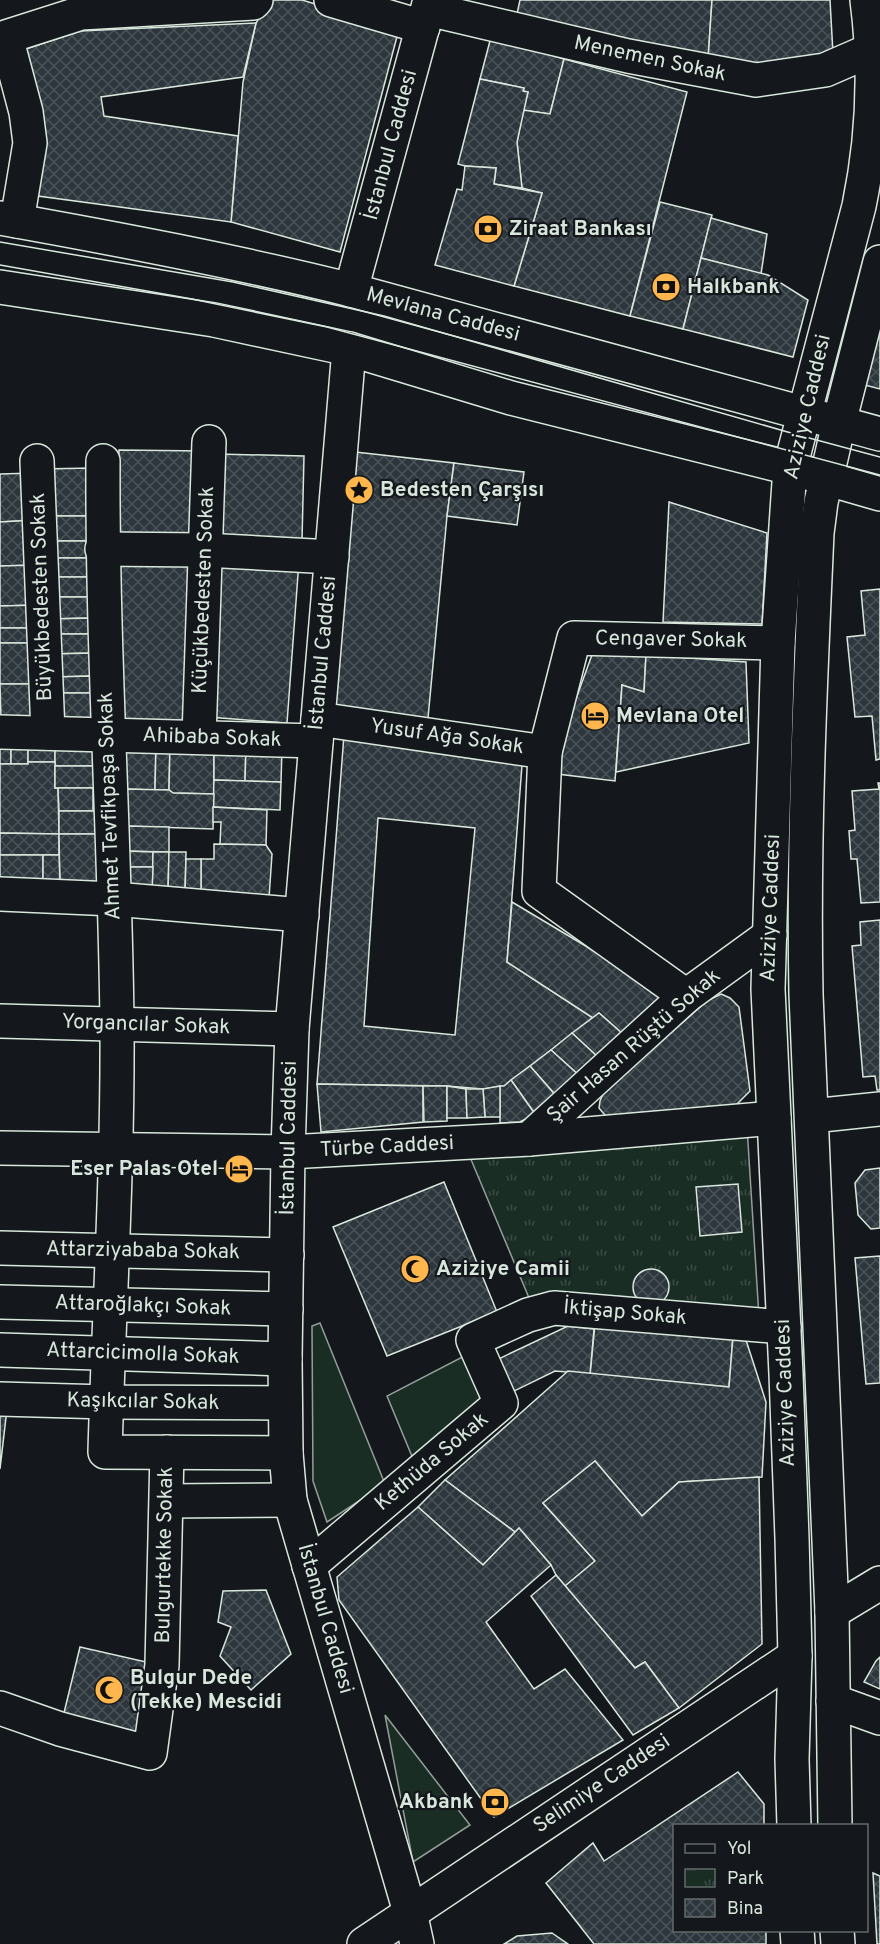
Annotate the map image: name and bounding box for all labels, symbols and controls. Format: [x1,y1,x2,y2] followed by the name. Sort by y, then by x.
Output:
[571,30,729,88] street label: Menemen Sokak
[358,67,424,223] street label: İstanbul Caddesi
[472,213,504,245] bank icon: Ziraat Bankası
[509,216,652,243] place label: Ziraat Bankası
[650,271,682,303] bank icon: Halkbank
[687,274,780,301] place label: Halkbank
[363,281,523,349] street label: Mevlana Caddesi
[778,332,838,482] street label: Aziziye Caddesi
[343,474,375,506] place icon: Bedesten Çarşısı
[380,477,544,504] place label: Bedesten Çarşısı
[187,486,221,694] street label: Küçükbedesten Sokak
[25,492,59,702] street label: Büyükbedesten Sokak
[303,575,343,731] street label: İstanbul Caddesi
[595,625,747,655] street label: Cengaver Sokak
[93,691,127,921] street label: Ahmet Tevfikpaşa Sokak
[579,700,611,732] hotel icon: Mevlana Otel
[616,703,744,730] place label: Mevlana Otel
[368,713,526,761] street label: Yusuf Ağa Sokak
[142,722,282,754] street label: Ahibaba Sokak
[755,833,787,983] street label: Aziziye Caddesi
[541,963,727,1129] street label: Şair Hasan Rüştü Sokak
[61,1009,231,1041] street label: Yorgancılar Sokak
[274,1060,304,1216] street label: İstanbul Caddesi
[319,1130,455,1164] street label: Türbe Caddesi
[223,1153,255,1185] hotel icon: Eser Palas Otel
[70,1156,218,1183] place label: Eser Palas Otel
[46,1236,240,1266] street label: Attarziyababa Sokak
[399,1253,431,1285] mosque icon: Aziziye Camii
[436,1256,570,1283] place label: Aziziye Camii
[54,1289,232,1323] street label: Attaroğlakçı Sokak
[562,1294,688,1332] street label: İktişap Sokak
[770,1318,802,1468] street label: Aziziye Caddesi
[46,1337,240,1371] street label: Attarcicimolla Sokak
[66,1387,220,1417] street label: Kaşıkcılar Sokak
[370,1407,494,1517] street label: Kethüda Sokak
[150,1466,180,1644] street label: Bulgurtekke Sokak
[291,1541,359,1697] street label: İstanbul Caddesi
[130,1665,282,1716] place label: Bulgur Dede (Tekke) Mescidi
[93,1674,125,1706] mosque icon: Bulgur Dede (Tekke) Mescidi
[528,1728,676,1840] street label: Selimiye Caddesi
[479,1786,511,1818] bank icon: Akbank
[399,1789,474,1816] place label: Akbank
[673,1824,868,1932] legend
[727,1838,752,1861] text: Yol
[727,1868,764,1891] text: Park
[727,1898,763,1921] text: Bina

